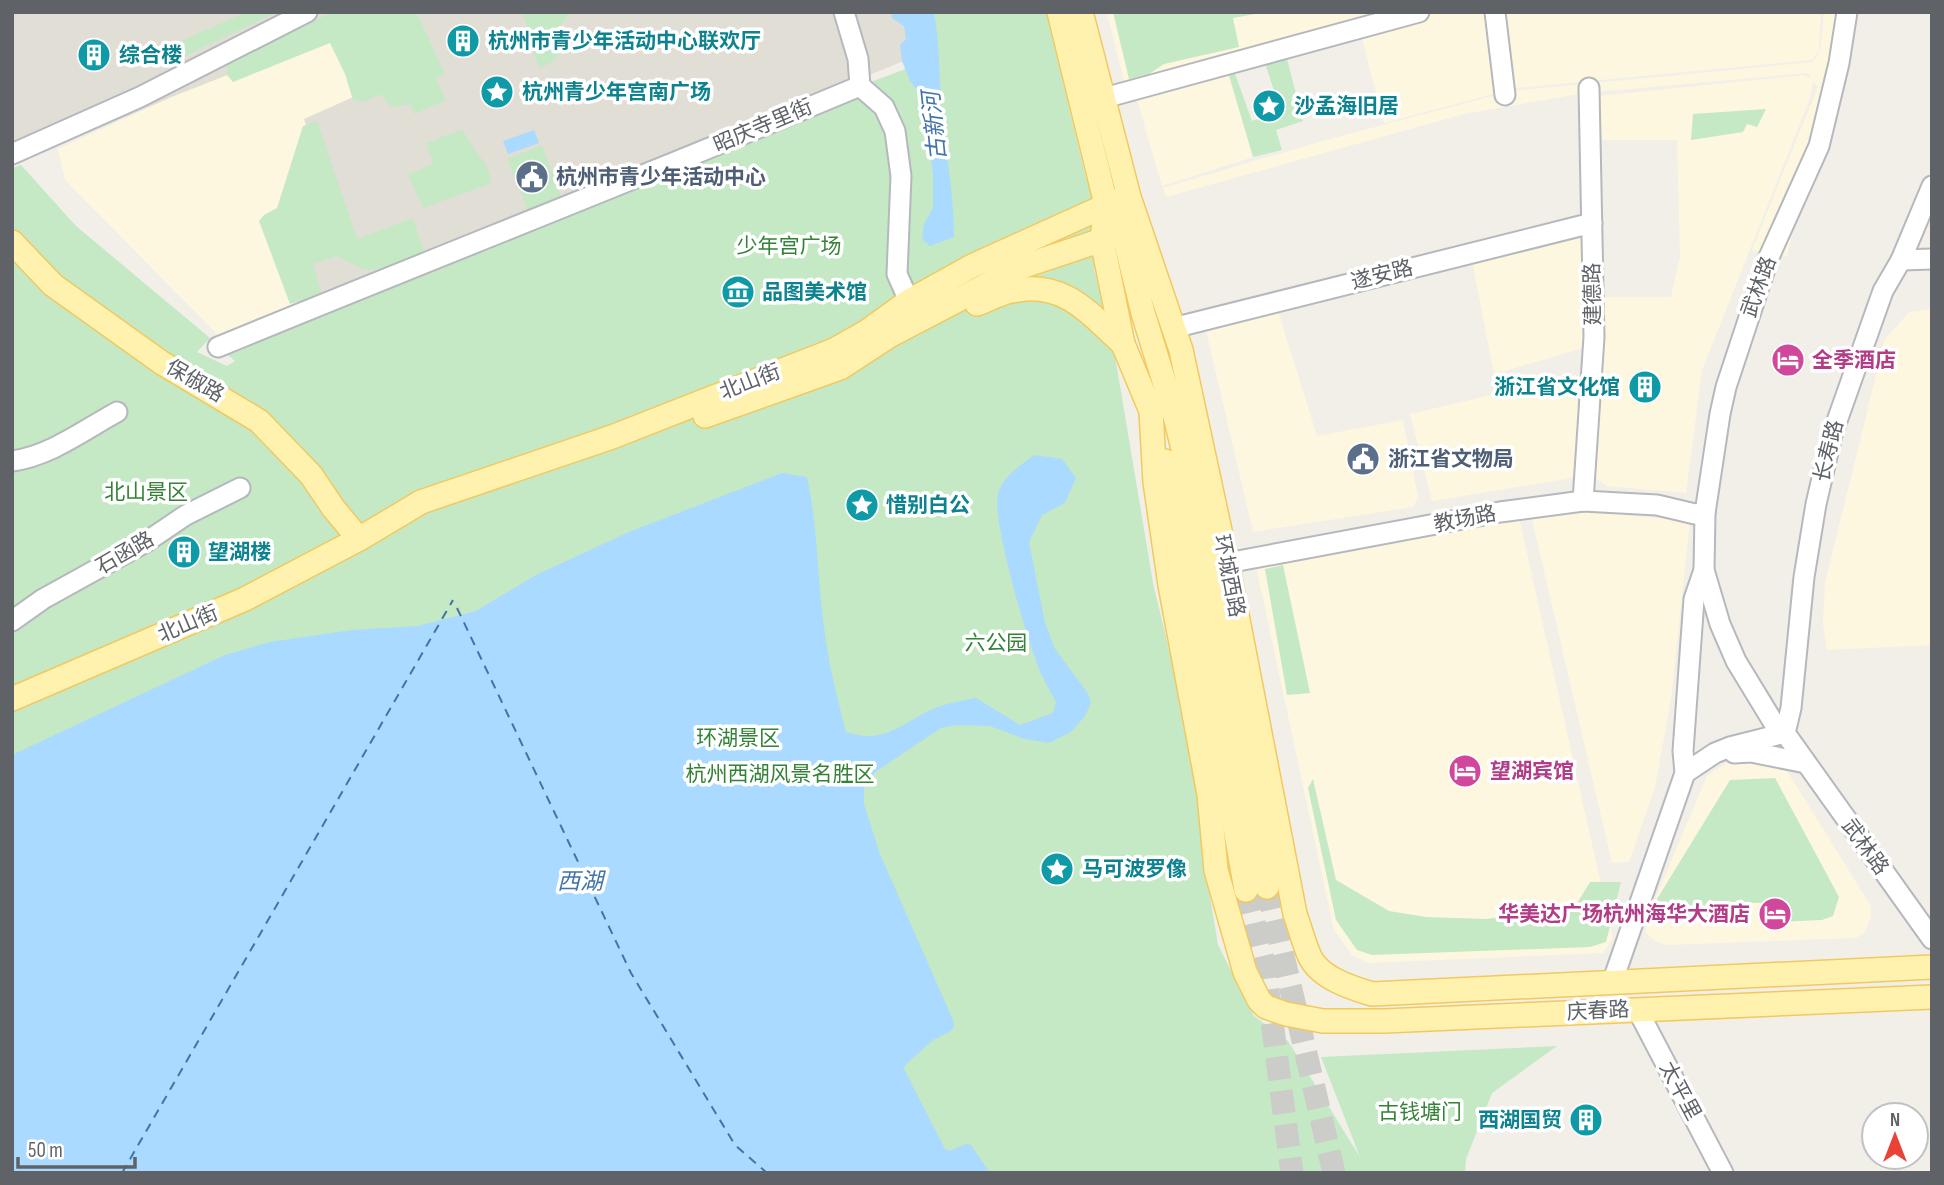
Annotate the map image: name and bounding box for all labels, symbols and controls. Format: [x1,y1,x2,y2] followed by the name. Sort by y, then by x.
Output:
[444,22,482,60] building icon: 杭州市青少年活动中心联欢厅
[488,29,761,54] place label: 杭州市青少年活动中心联欢厅
[75,36,113,74] building icon: 综合楼
[119,43,182,68] place label: 综合楼
[478,73,516,111] place icon: 杭州青少年宫南广场
[522,80,711,105] place label: 杭州青少年宫南广场
[917,86,953,162] water label: 古新河
[1250,87,1288,125] place icon: 沙孟海旧居
[710,94,816,158] street label: 昭庆寺里街
[1294,94,1399,119] place label: 沙孟海旧居
[513,158,551,196] public building icon: 杭州市青少年活动中心
[556,165,766,190] place label: 杭州市青少年活动中心
[737,234,842,259] park label: 少年宫广场
[1736,253,1782,321] street label: 武林路
[1348,255,1416,295] street label: 遂安路
[1580,262,1606,326] street label: 建德路
[719,273,757,311] museum icon: 品图美术馆
[762,280,867,305] place label: 品图美术馆
[1769,341,1807,379] hotel icon: 全季酒店
[1812,348,1896,373] place label: 全季酒店
[161,354,229,408] street label: 保俶路
[716,359,784,405] street label: 北山街
[1626,368,1664,406] building icon: 浙江省文化馆
[1494,375,1620,400] place label: 浙江省文化馆
[1809,417,1849,485] street label: 长寿路
[1344,440,1382,478] public building icon: 浙江省文物局
[1388,447,1514,472] place label: 浙江省文物局
[104,480,188,505] park label: 北山景区
[843,486,881,524] place icon: 惜别白公
[886,493,970,518] place label: 惜别白公
[1432,501,1498,537] street label: 教场路
[91,526,159,580] street label: 石函路
[1209,532,1249,620] street label: 环城西路
[165,533,203,571] building icon: 望湖楼
[208,540,271,565] place label: 望湖楼
[154,600,222,648] street label: 北山街
[965,631,1028,656] park label: 六公园
[696,726,780,751] park label: 环湖景区
[1446,752,1484,790] hotel icon: 望湖宾馆
[1490,759,1574,784] place label: 望湖宾馆
[686,762,875,787] park label: 杭州西湖风景名胜区
[1836,814,1894,880] street label: 武林路
[1038,850,1076,888] place icon: 马可波罗像
[1082,857,1187,882] place label: 马可波罗像
[557,868,606,896] water label: 西湖
[1756,895,1794,933] hotel icon: 华美达广场杭州海华大酒店
[1498,902,1750,927] place label: 华美达广场杭州海华大酒店
[1566,997,1630,1025] street label: 庆春路
[1654,1057,1706,1125] street label: 太平里
[1378,1100,1462,1125] park label: 古钱塘门
[1567,1101,1605,1139] building icon: 西湖国贸
[1860,1101,1930,1171] north arrow
[1478,1108,1562,1133] place label: 西湖国贸
[1890,1109,1900,1132] text: N
[18,1126,135,1170] scale bar
[28,1138,63,1163] text: 50 m

